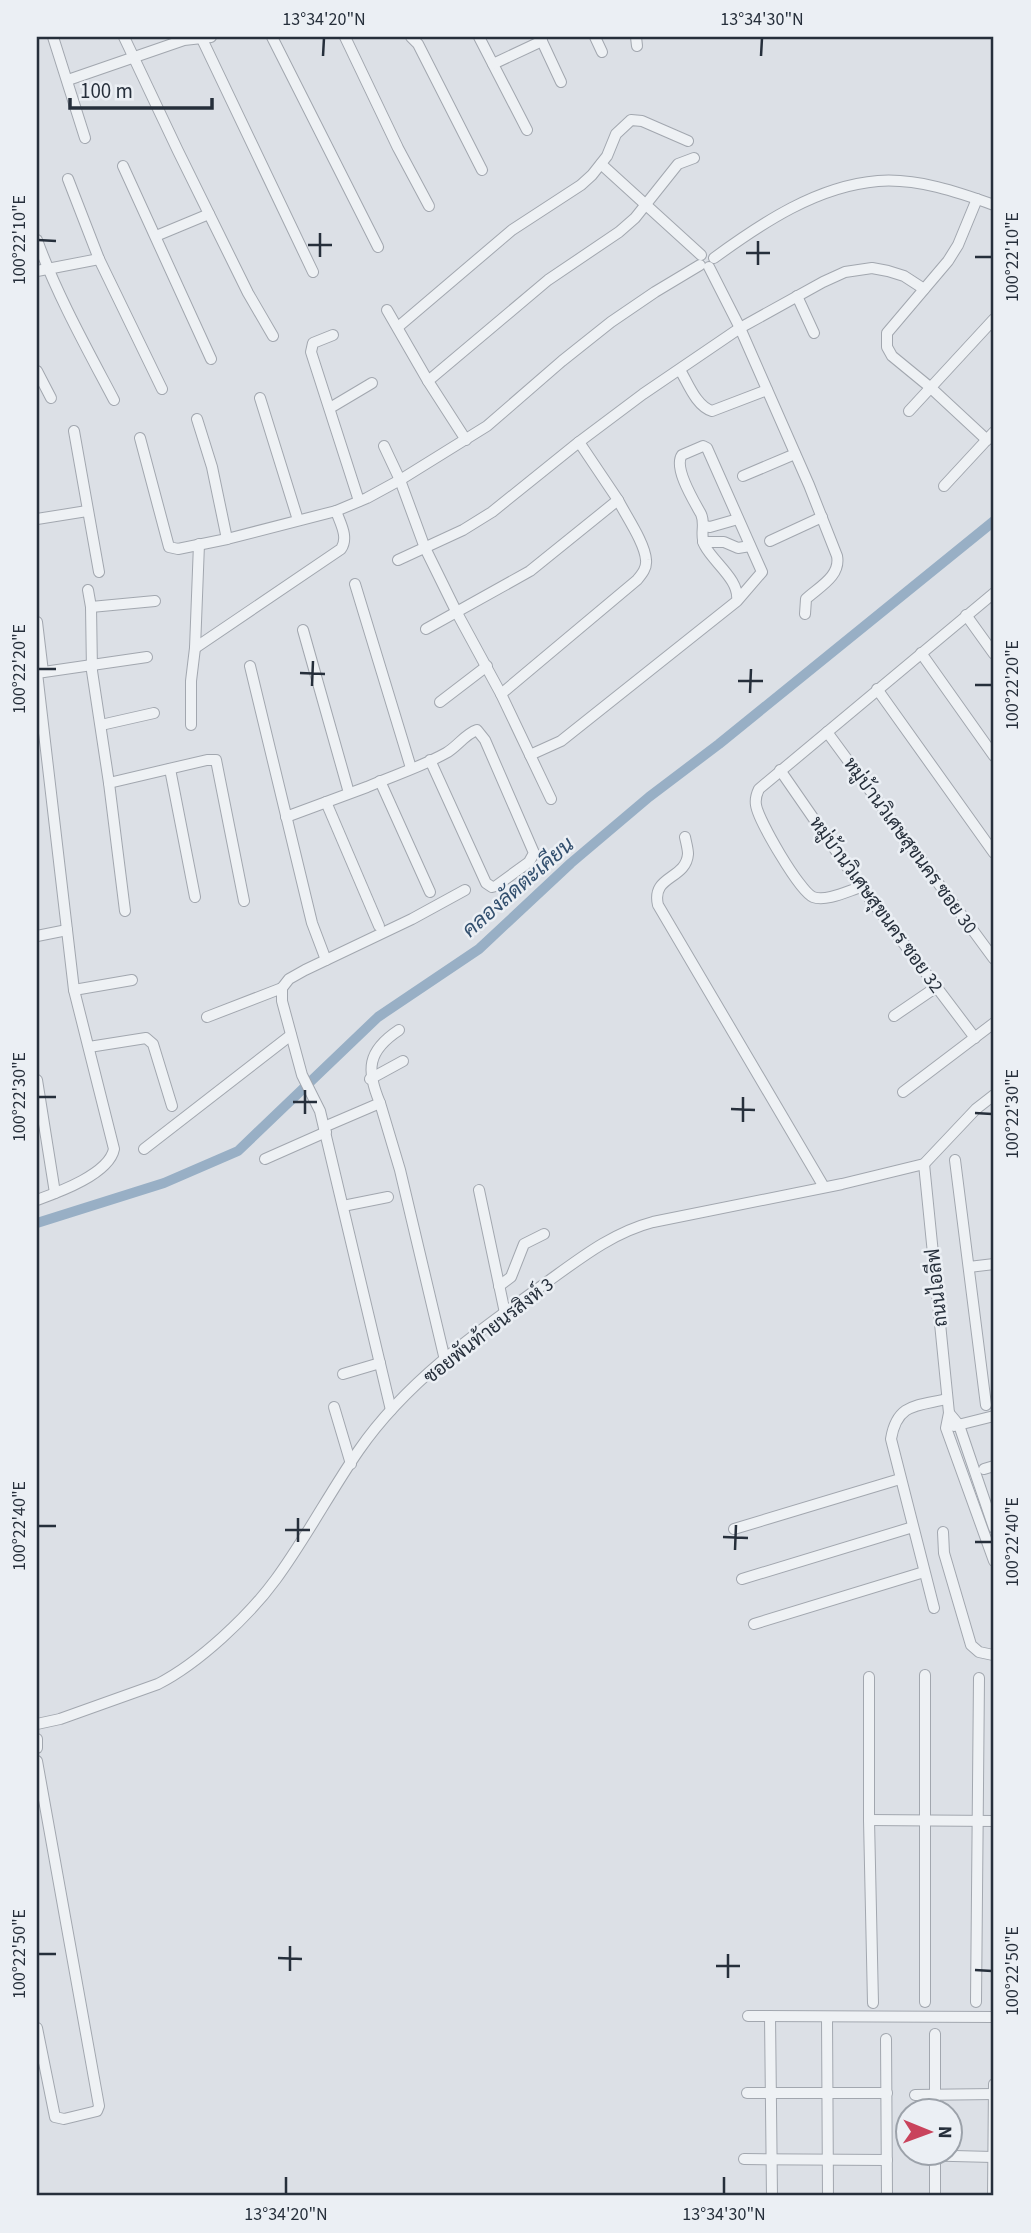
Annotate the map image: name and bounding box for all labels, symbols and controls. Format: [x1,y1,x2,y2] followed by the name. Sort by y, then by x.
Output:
[282,7,366,32] text: 13°34'20"N
[720,7,804,32] text: 13°34'30"N
[70,66,212,110] scale bar
[80,76,133,106] text: 100 m
[7,195,32,285] text: 100°22'10"E
[1000,212,1025,302] text: 100°22'10"E
[7,624,32,714] text: 100°22'20"E
[1000,640,1025,730] text: 100°22'20"E
[836,752,983,940] street label: หมู่บ้านวิเศษสุขนคร ซอย 30
[802,811,949,999] street label: หมู่บ้านวิเศษสุขนคร ซอย 32
[455,829,581,944] water label: คลองลัดตะเคียน
[7,1052,32,1142] text: 100°22'30"E
[1000,1069,1025,1159] text: 100°22'30"E
[920,1247,955,1328] street label: ถนนไอลีฟ
[418,1272,560,1391] street label: ซอยพันท้ายนรสิงห์ 3
[7,1481,32,1571] text: 100°22'40"E
[1000,1497,1025,1587] text: 100°22'40"E
[7,1909,32,1999] text: 100°22'50"E
[1000,1926,1025,2016] text: 100°22'50"E
[894,2096,964,2166] north arrow
[931,2126,958,2139] text: N
[244,2202,328,2227] text: 13°34'20"N
[682,2202,766,2227] text: 13°34'30"N

